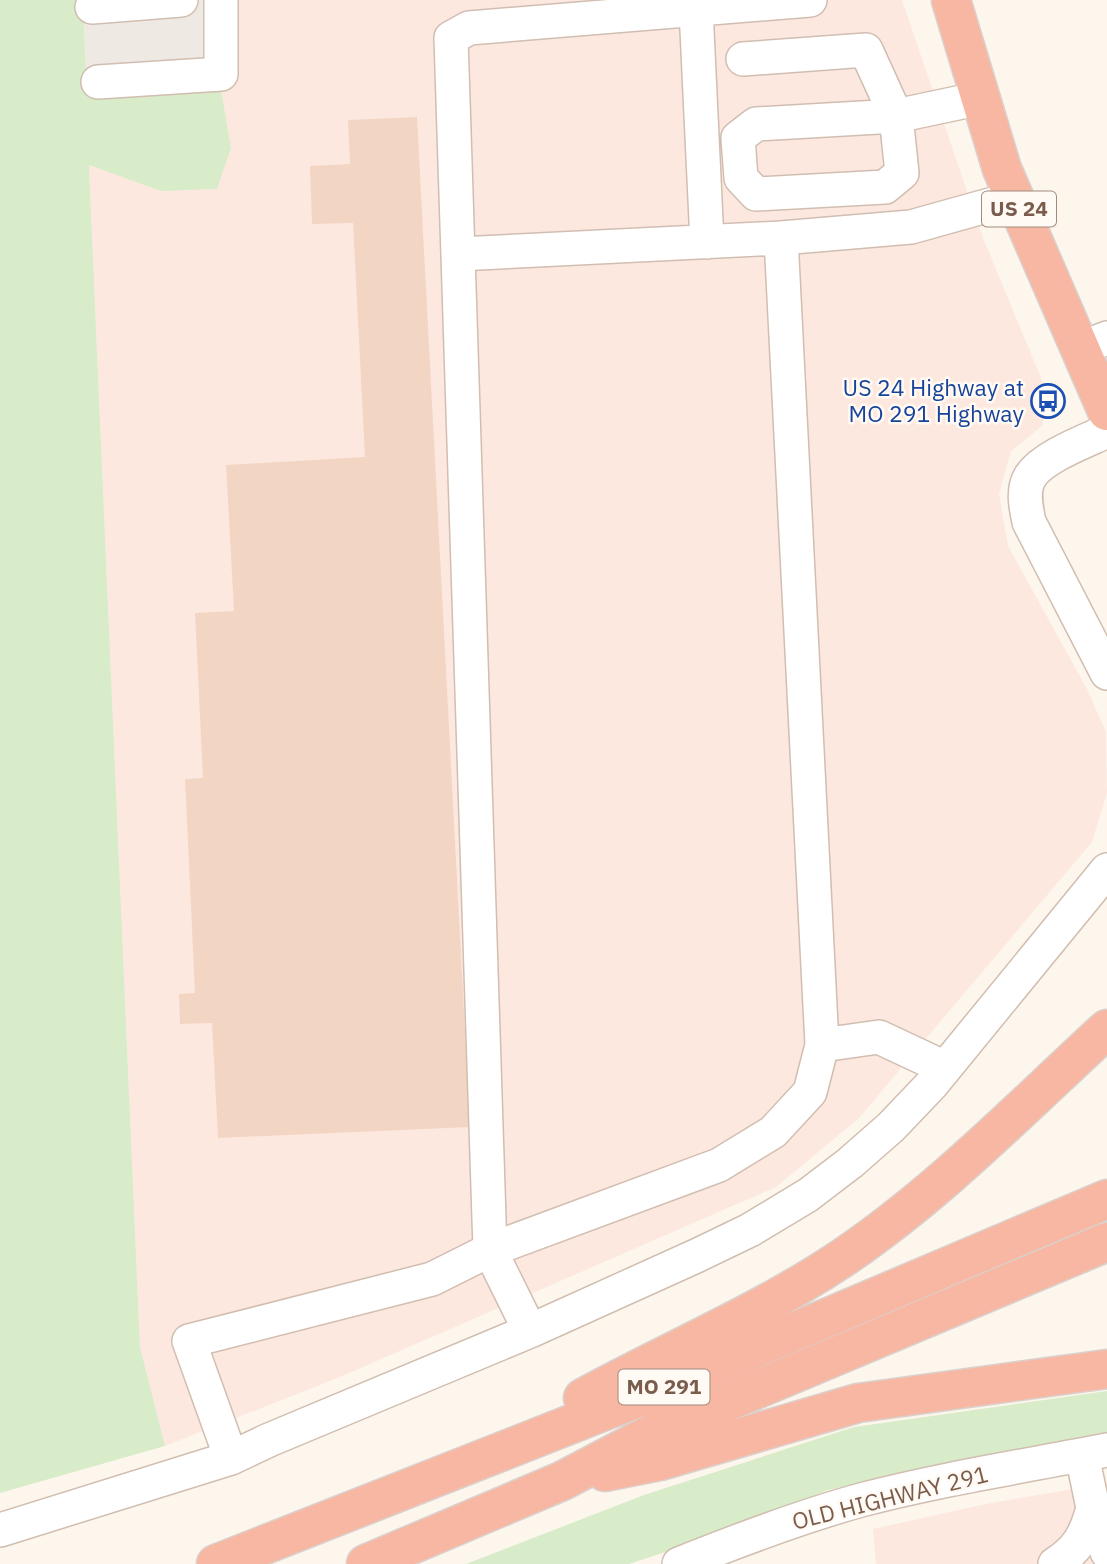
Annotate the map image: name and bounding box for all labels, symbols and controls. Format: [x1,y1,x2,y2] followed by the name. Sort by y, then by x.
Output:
[982,192,1056,227] road number: US 24
[843,372,1025,428] place label: US 24 Highway at MO 291 Highway
[1029,382,1067,420] bus stop icon: US 24 Highway at MO 291 Highway
[618,1370,710,1404] road number: MO 291
[789,1458,991,1536] street label: OLD HIGHWAY 291

